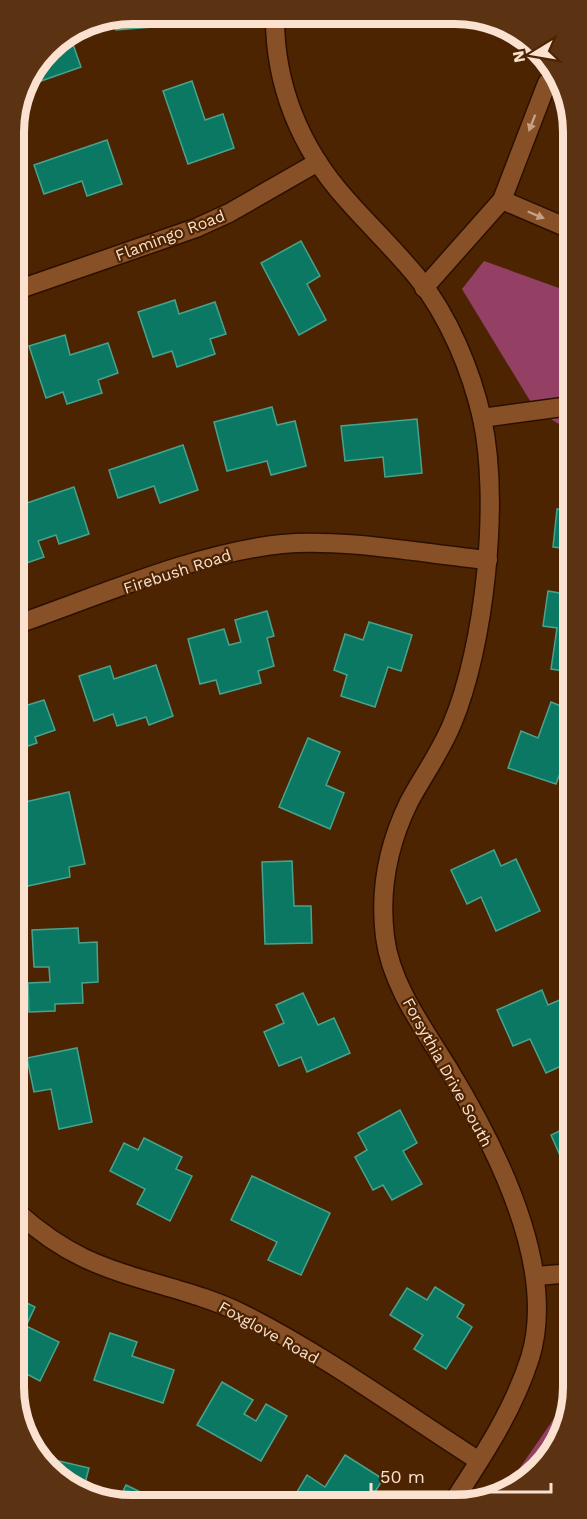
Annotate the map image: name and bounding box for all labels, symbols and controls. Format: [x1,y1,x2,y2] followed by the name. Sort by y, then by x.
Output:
[503,24,563,84] north arrow
[508,49,529,64] text: N
[527,114,536,132] one-way arrow
[113,206,228,265] street label: Flamingo Road
[527,211,545,220] one-way arrow
[121,545,233,598] street label: Firebush Road
[399,994,496,1150] street label: Forsythia Drive South
[215,1297,322,1368] street label: Foxglove Road
[371,1456,551,1494] scale bar
[380,1466,425,1487] text: 50 m

